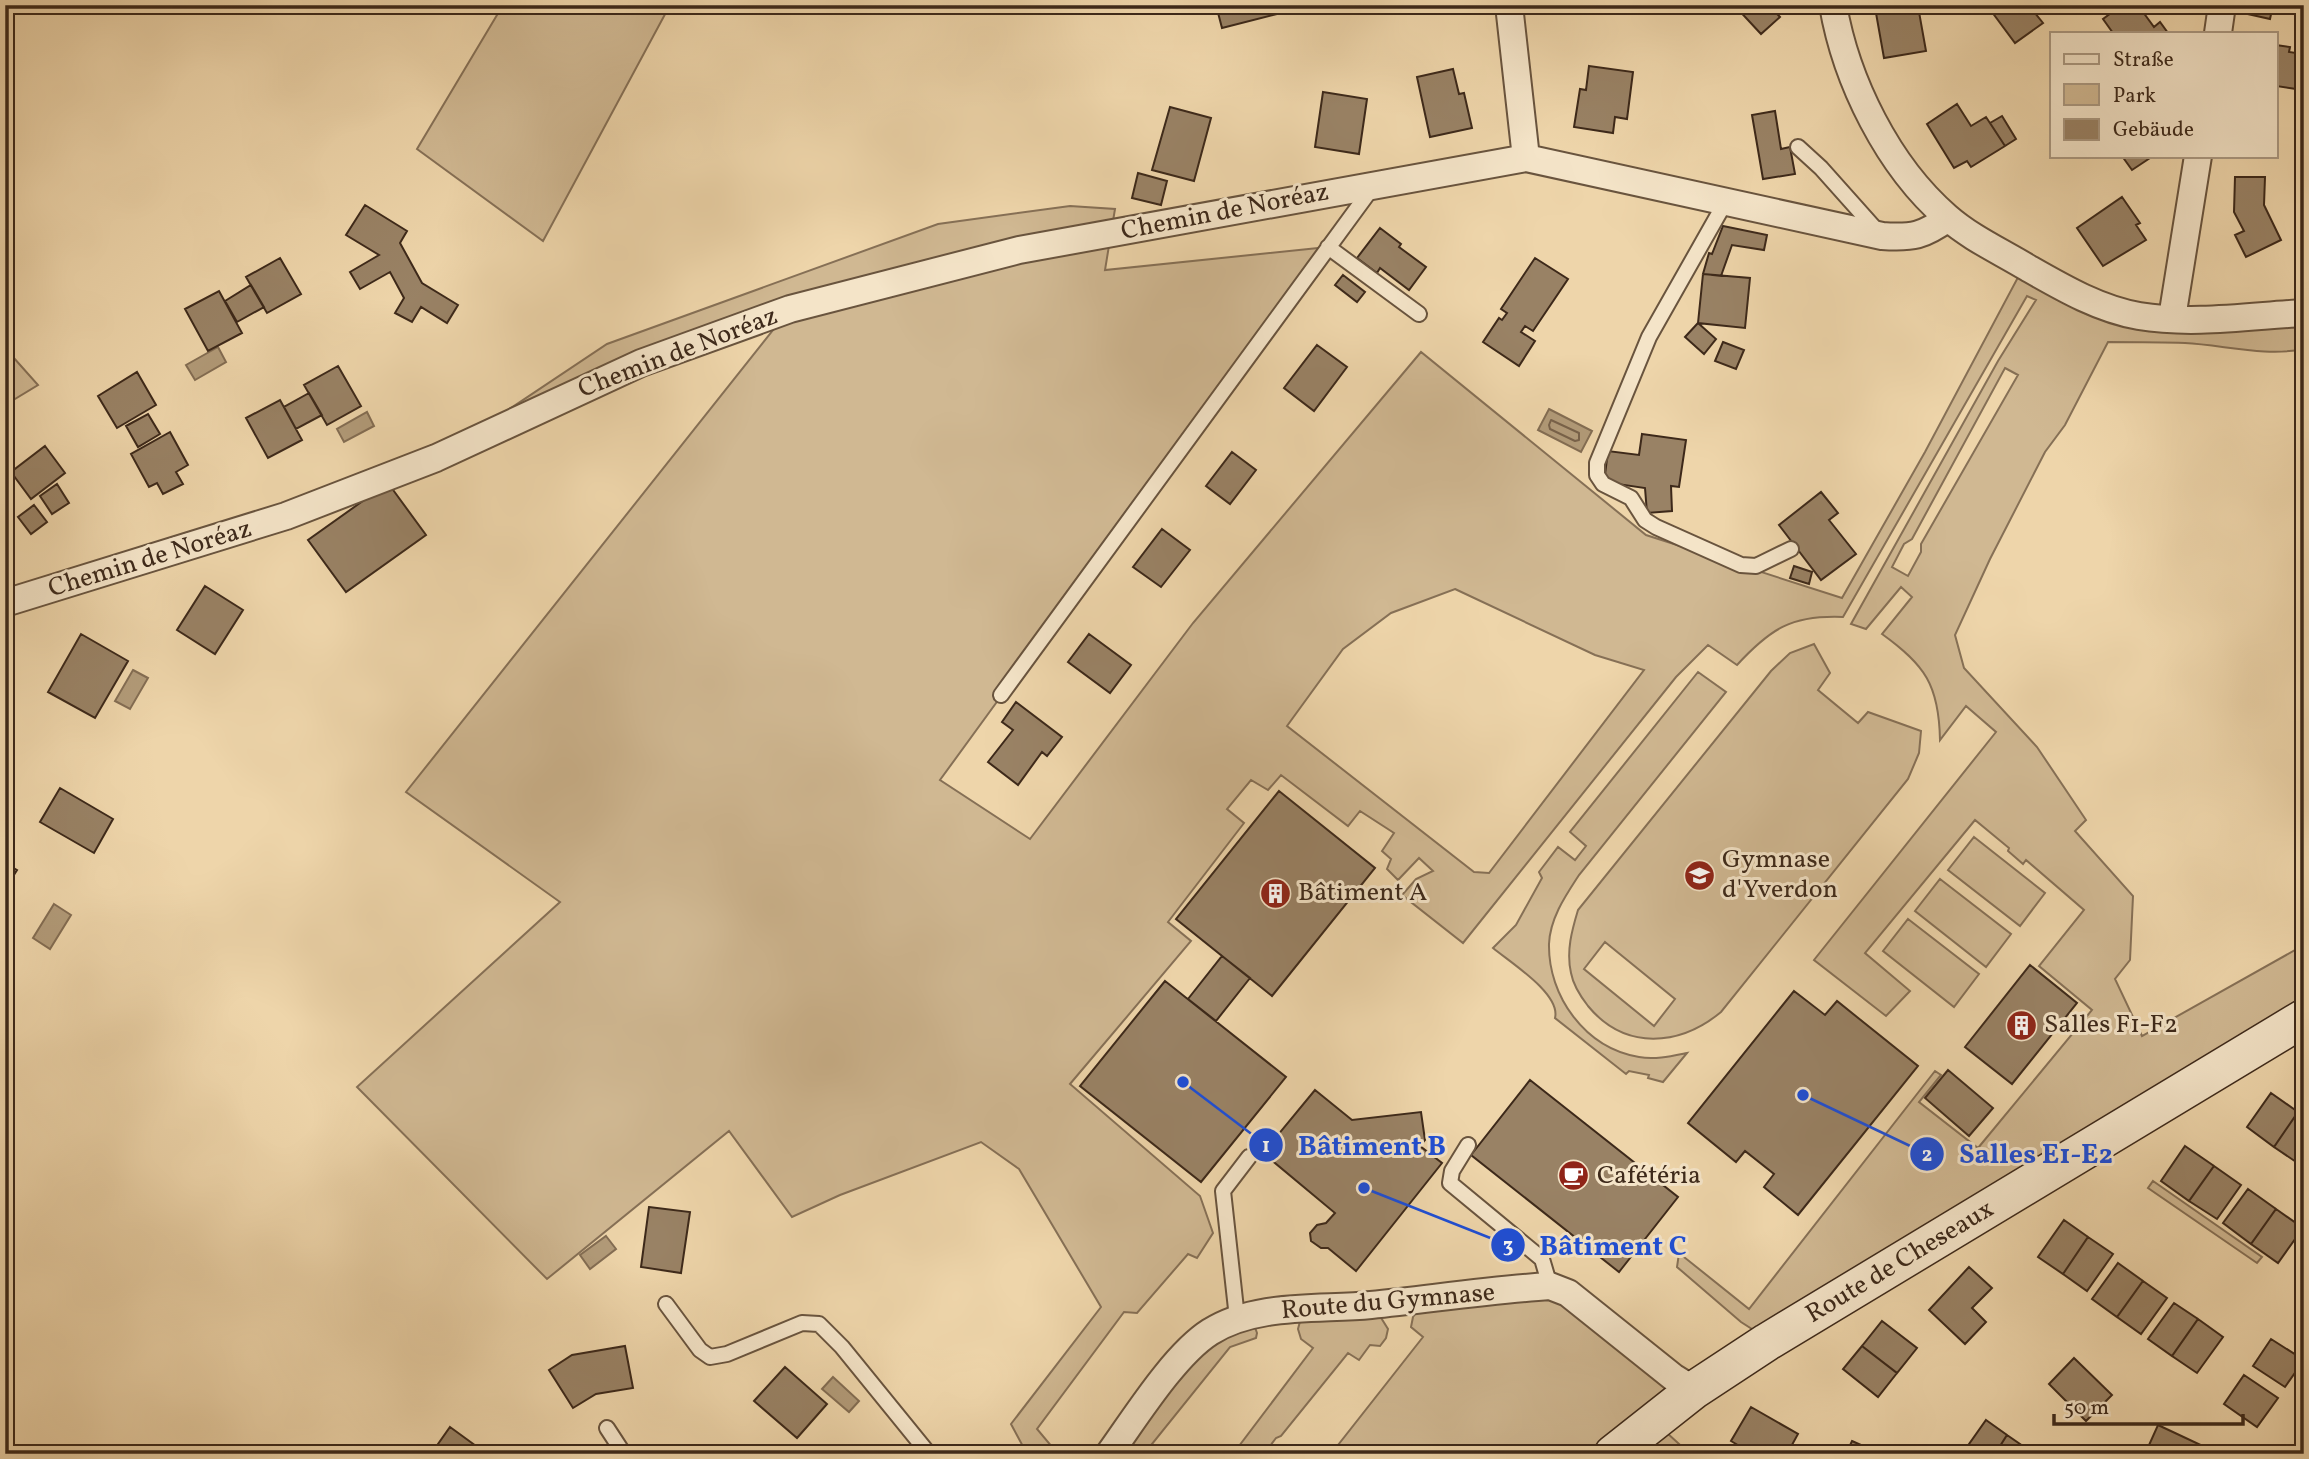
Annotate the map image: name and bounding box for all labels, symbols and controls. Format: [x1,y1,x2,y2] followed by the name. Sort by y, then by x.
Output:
[2050,32,2278,158] legend
[2113,46,2174,75] text: Straße
[2113,82,2156,111] text: Park
[2113,116,2194,145] text: Gebäude
[1118,174,1332,250] street label: Chemin de Noréaz
[573,298,783,408] street label: Chemin de Noréaz
[44,511,256,607] street label: Chemin de Noréaz
[1722,842,1838,908] place label: Gymnase d'Yverdon
[1682,858,1716,892] school or university icon: Gymnase d'Yverdon
[1298,875,1427,911] place label: Bâtiment A
[1258,876,1292,910] building icon: Bâtiment A
[2044,1007,2178,1043] place label: Salles F1-F2
[2004,1008,2038,1042] building icon: Salles F1-F2
[1249,1121,1460,1170] callout: Bâtiment B
[1298,1128,1446,1167] text: Bâtiment B
[1910,1129,2127,1178] callout: Salles E1-E2
[1262,1132,1270,1161] text: 1
[1959,1136,2113,1175] text: Salles E1-E2
[1922,1141,1932,1170] text: 2
[1597,1158,1701,1194] place label: Cafétéria
[1557,1159,1591,1193] cafe icon: Cafétéria
[1799,1192,2001,1332] street label: Route de Cheseaux
[1490,1220,1701,1269] callout: Bâtiment C
[1539,1228,1687,1267] text: Bâtiment C
[1503,1232,1513,1261] text: 3
[1279,1275,1497,1329] street label: Route du Gymnase
[2054,1382,2242,1426] scale bar
[2064,1394,2109,1423] text: 50 m

